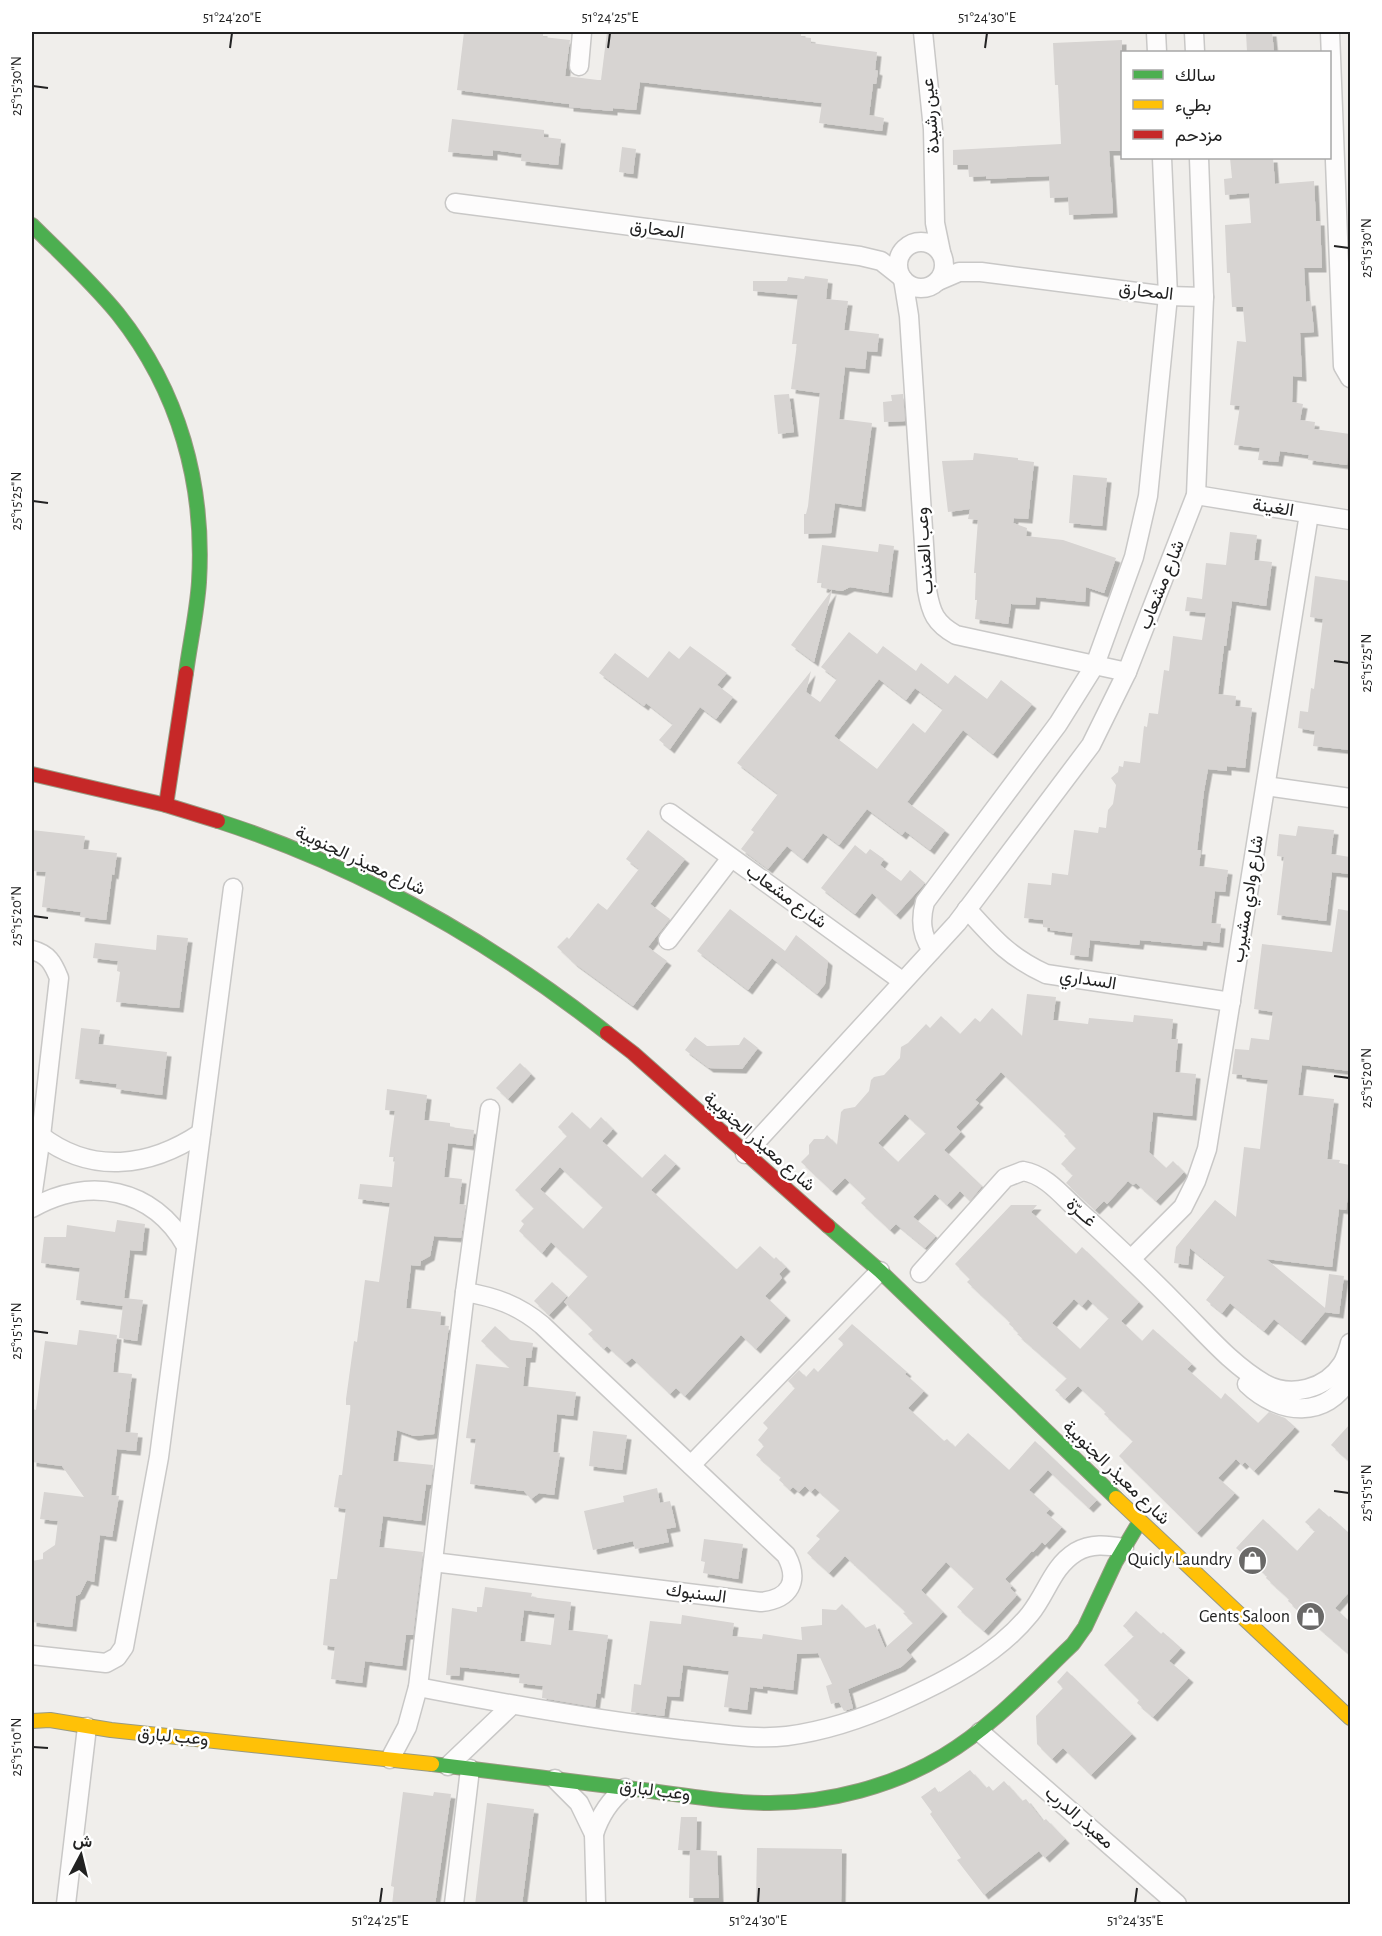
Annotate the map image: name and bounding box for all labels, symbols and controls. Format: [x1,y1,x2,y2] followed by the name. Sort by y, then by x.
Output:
[203,10,261,25] text: 51°24'20"E
[582,10,638,25] text: 51°24'25"E
[958,10,1016,25] text: 51°24'30"E
[1121,51,1331,159] legend
[9,56,24,116] text: 25°15'30"N
[1175,67,1215,85] text: سالك
[919,77,944,155] street label: عين رشيدة
[1175,97,1211,120] text: بطيء
[1175,127,1222,147] text: مزدحم
[629,218,685,243] street label: المحارق
[1359,218,1374,278] text: 25°15'30"N
[1118,280,1174,305] street label: المحارق
[9,472,24,530] text: 25°15'25"N
[1251,496,1295,520] street label: الغينة
[913,506,938,596] street label: وعب العندب
[1136,538,1190,633] street label: شارع مشعاب
[1359,634,1374,692] text: 25°15'25"N
[291,823,428,901] street label: شارع معيذر الجنوبية
[1229,834,1272,965] street label: شارع وادي مشيرب
[741,862,830,934] street label: شارع مشعاب
[9,886,24,946] text: 25°15'20"N
[1058,967,1118,998] street label: السداري
[1359,1048,1374,1108] text: 25°15'20"N
[699,1089,818,1197] street label: شارع معيذر الجنوبية
[1062,1195,1099,1232] street label: غــرّة
[9,1302,24,1360] text: 25°15'15"N
[1058,1417,1173,1530] street label: شارع معيذر الجنوبية
[1359,1464,1374,1522] text: 25°15'15"N
[1237,1544,1269,1576] shop icon: Quicly Laundry
[1128,1551,1232,1569] place label: Quicly Laundry
[665,1581,727,1608] street label: السنبوك
[1295,1601,1327,1633] shop icon: Gents Saloon
[1199,1608,1290,1626] place label: Gents Saloon
[9,1718,24,1776] text: 25°15'10"N
[137,1725,209,1750] street label: وعب لبارق
[618,1778,691,1805] street label: وعب لبارق
[1041,1783,1117,1853] street label: معيذر الدرب
[51,1825,111,1885] north arrow
[72,1832,93,1851] text: ش
[352,1913,408,1928] text: 51°24'25"E
[729,1913,787,1928] text: 51°24'30"E
[1107,1913,1163,1928] text: 51°24'35"E

